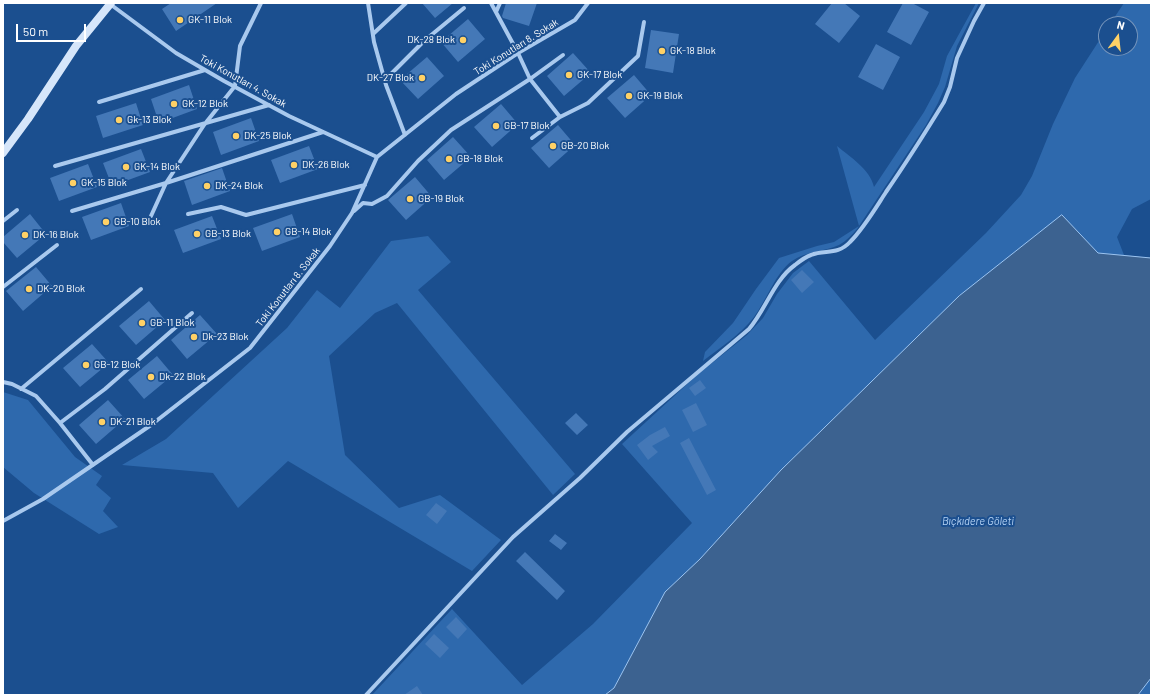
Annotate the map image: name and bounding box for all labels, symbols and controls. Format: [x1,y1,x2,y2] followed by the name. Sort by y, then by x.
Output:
[188,14,232,26] place label: GK-11 Blok
[175,15,185,25] marker: GK-11 Blok
[18,16,88,42] scale bar
[472,16,560,78] street label: Toki Konutları 8. Sokak
[1098,16,1138,56] north arrow
[1116,18,1126,32] text: N
[23,24,48,38] text: 50 m
[407,34,455,46] place label: DK-28 Blok
[458,35,468,45] marker: DK-28 Blok
[670,45,716,57] place label: GK-18 Blok
[657,46,667,56] marker: GK-18 Blok
[197,52,289,110] street label: Toki Konutları 4. Sokak
[577,69,622,81] place label: GK-17 Blok
[564,70,574,80] marker: GK-17 Blok
[367,72,414,84] place label: DK-27 Blok
[417,73,427,83] marker: DK-27 Blok
[637,90,683,102] place label: GK-19 Blok
[624,91,634,101] marker: GK-19 Blok
[182,98,228,110] place label: GK-12 Blok
[169,99,179,109] marker: GK-12 Blok
[127,114,172,126] place label: Gk-13 Blok
[114,115,124,125] marker: Gk-13 Blok
[504,120,550,132] place label: GB-17 Blok
[491,121,501,131] marker: GB-17 Blok
[244,130,292,142] place label: DK-25 Blok
[231,131,241,141] marker: DK-25 Blok
[561,140,609,152] place label: GB-20 Blok
[548,141,558,151] marker: GB-20 Blok
[457,153,503,165] place label: GB-18 Blok
[444,154,454,164] marker: GB-18 Blok
[302,159,350,171] place label: DK-26 Blok
[289,160,299,170] marker: DK-26 Blok
[134,161,180,173] place label: GK-14 Blok
[121,162,131,172] marker: GK-14 Blok
[81,177,127,189] place label: GK-15 Blok
[68,178,78,188] marker: GK-15 Blok
[215,180,263,192] place label: DK-24 Blok
[202,181,212,191] marker: DK-24 Blok
[418,193,464,205] place label: GB-19 Blok
[405,194,415,204] marker: GB-19 Blok
[114,216,161,228] place label: GB-10 Blok
[101,217,111,227] marker: GB-10 Blok
[285,226,331,238] place label: GB-14 Blok
[272,227,282,237] marker: GB-14 Blok
[205,228,251,240] place label: GB-13 Blok
[33,229,79,241] place label: DK-16 Blok
[192,229,202,239] marker: GB-13 Blok
[20,230,30,240] marker: DK-16 Blok
[253,245,323,329] street label: Toki Konutları 8. Sokak
[37,283,85,295] place label: DK-20 Blok
[24,284,34,294] marker: DK-20 Blok
[150,317,194,329] place label: GB-11 Blok
[137,318,147,328] marker: GB-11 Blok
[202,331,248,343] place label: Dk-23 Blok
[189,332,199,342] marker: Dk-23 Blok
[94,359,140,371] place label: GB-12 Blok
[81,360,91,370] marker: GB-12 Blok
[159,371,206,383] place label: Dk-22 Blok
[146,372,156,382] marker: Dk-22 Blok
[110,416,156,428] place label: DK-21 Blok
[97,417,107,427] marker: DK-21 Blok
[942,514,1014,528] water label: Bıçkıdere Göleti

